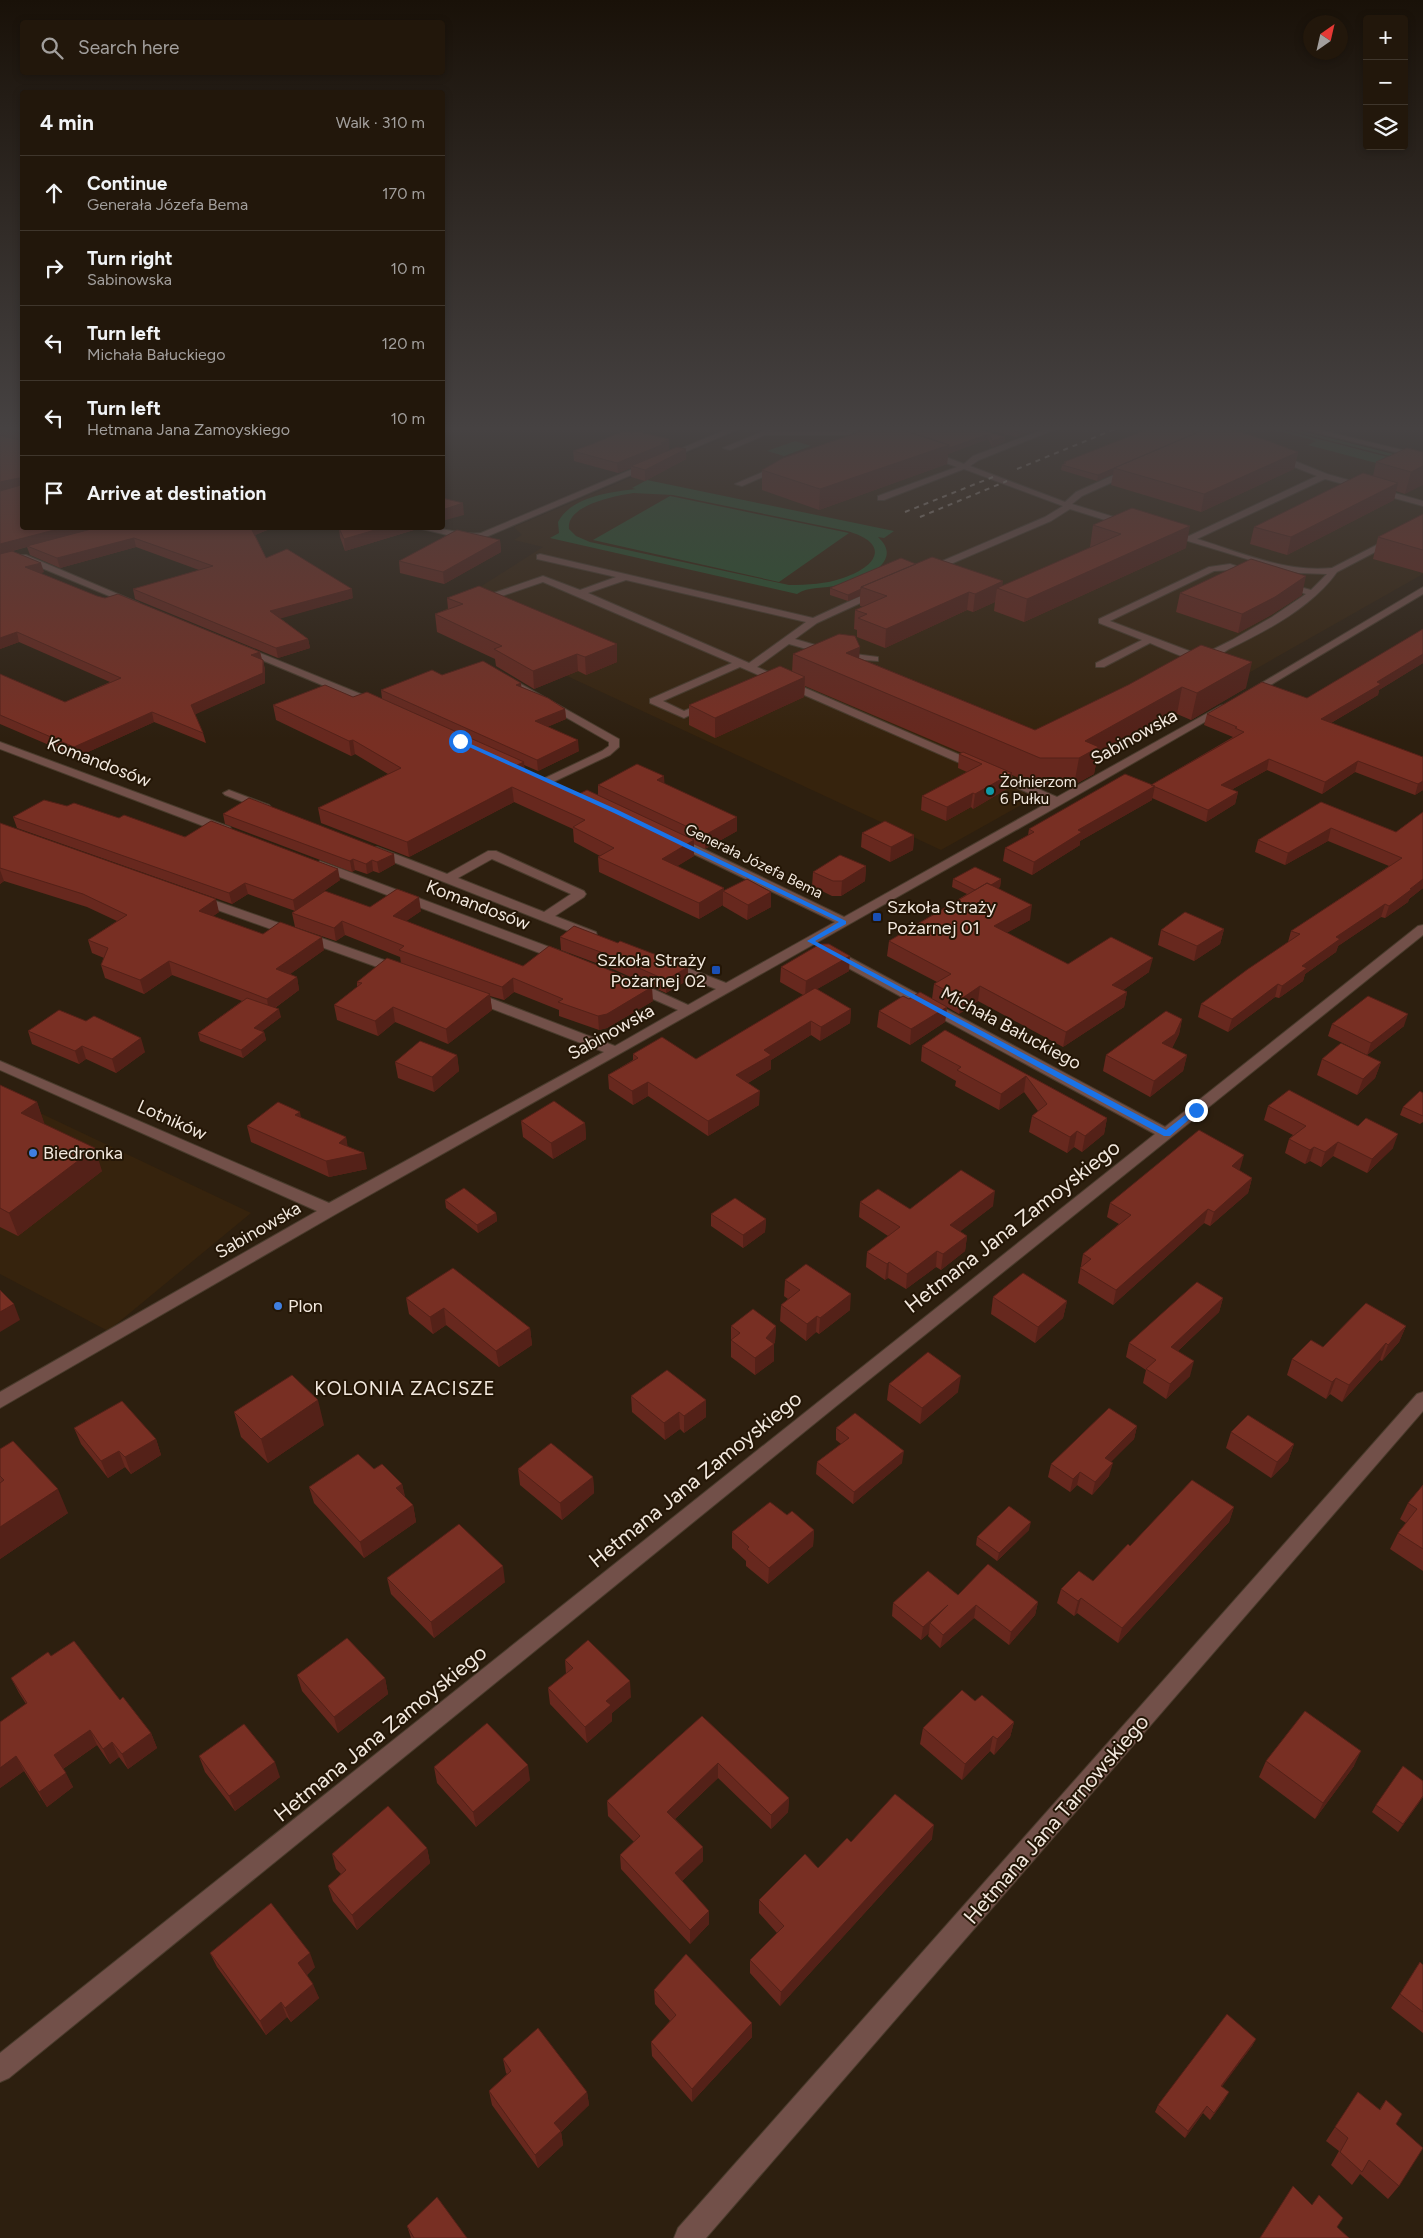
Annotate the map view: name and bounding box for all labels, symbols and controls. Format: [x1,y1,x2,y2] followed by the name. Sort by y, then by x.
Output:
[1303,15,1348,60] north arrow
[1363,15,1408,150] map controls
[1363,15,1408,60] button: +
[20,20,445,75] search box
[38,34,66,62] icon: search
[78,36,180,59] text: Search here
[1363,60,1408,105] button: −
[1363,105,1408,150] button: layers
[40,110,94,135] text: 4 min
[336,113,425,132] text: Walk · 310 m
[87,172,167,195] text: Continue
[40,179,68,207] icon: ahead
[382,184,425,203] text: 170 m
[87,195,248,214] text: Generała Józefa Bema
[87,247,173,270] text: Turn right
[40,254,68,282] icon: right
[391,259,425,278] text: 10 m
[87,270,172,289] text: Sabinowska
[87,322,161,345] text: Turn left
[40,329,68,357] icon: left
[382,334,425,353] text: 120 m
[87,345,226,364] text: Michała Bałuckiego
[87,397,161,420] text: Turn left
[40,404,68,432] icon: left
[391,409,425,428] text: 10 m
[87,420,290,439] text: Hetmana Jana Zamoyskiego
[40,479,68,507] icon: arrive
[87,482,266,505] text: Arrive at destination
[1087,704,1181,770] street label: Sabinowska
[449,730,472,753] route start
[44,732,154,792] street label: Komandosów
[1000,773,1076,808] place label: Żołnierzom 6 Pułku
[984,785,996,797] marker: Żołnierzom 6 Pułku
[682,820,826,902] street label: Generała Józefa Bema
[423,875,533,935] street label: Komandosów
[887,896,997,939] place label: Szkoła Straży Pożarnej 01
[871,911,883,923] marker: Szkoła Straży Pożarnej 01
[597,949,707,992] place label: Szkoła Straży Pożarnej 02
[710,964,722,976] marker: Szkoła Straży Pożarnej 02
[937,982,1085,1074] street label: Michała Bałuckiego
[564,999,658,1065] street label: Sabinowska
[134,1095,210,1145] street label: Lotników
[1185,1099,1208,1122] route end
[899,1134,1125,1318] street label: Hetmana Jana Zamoyskiego
[43,1142,123,1164] place label: Biedronka
[27,1147,39,1159] marker: Biedronka
[211,1197,305,1263] street label: Sabinowska
[288,1295,323,1317] place label: Plon
[272,1300,284,1312] marker: Plon
[314,1377,496,1400] district label: KOLONIA ZACISZE
[584,1385,806,1573] street label: Hetmana Jana Zamoyskiego
[269,1639,491,1827] street label: Hetmana Jana Zamoyskiego
[958,1709,1154,1929] street label: Hetmana Jana Tarnowskiego

